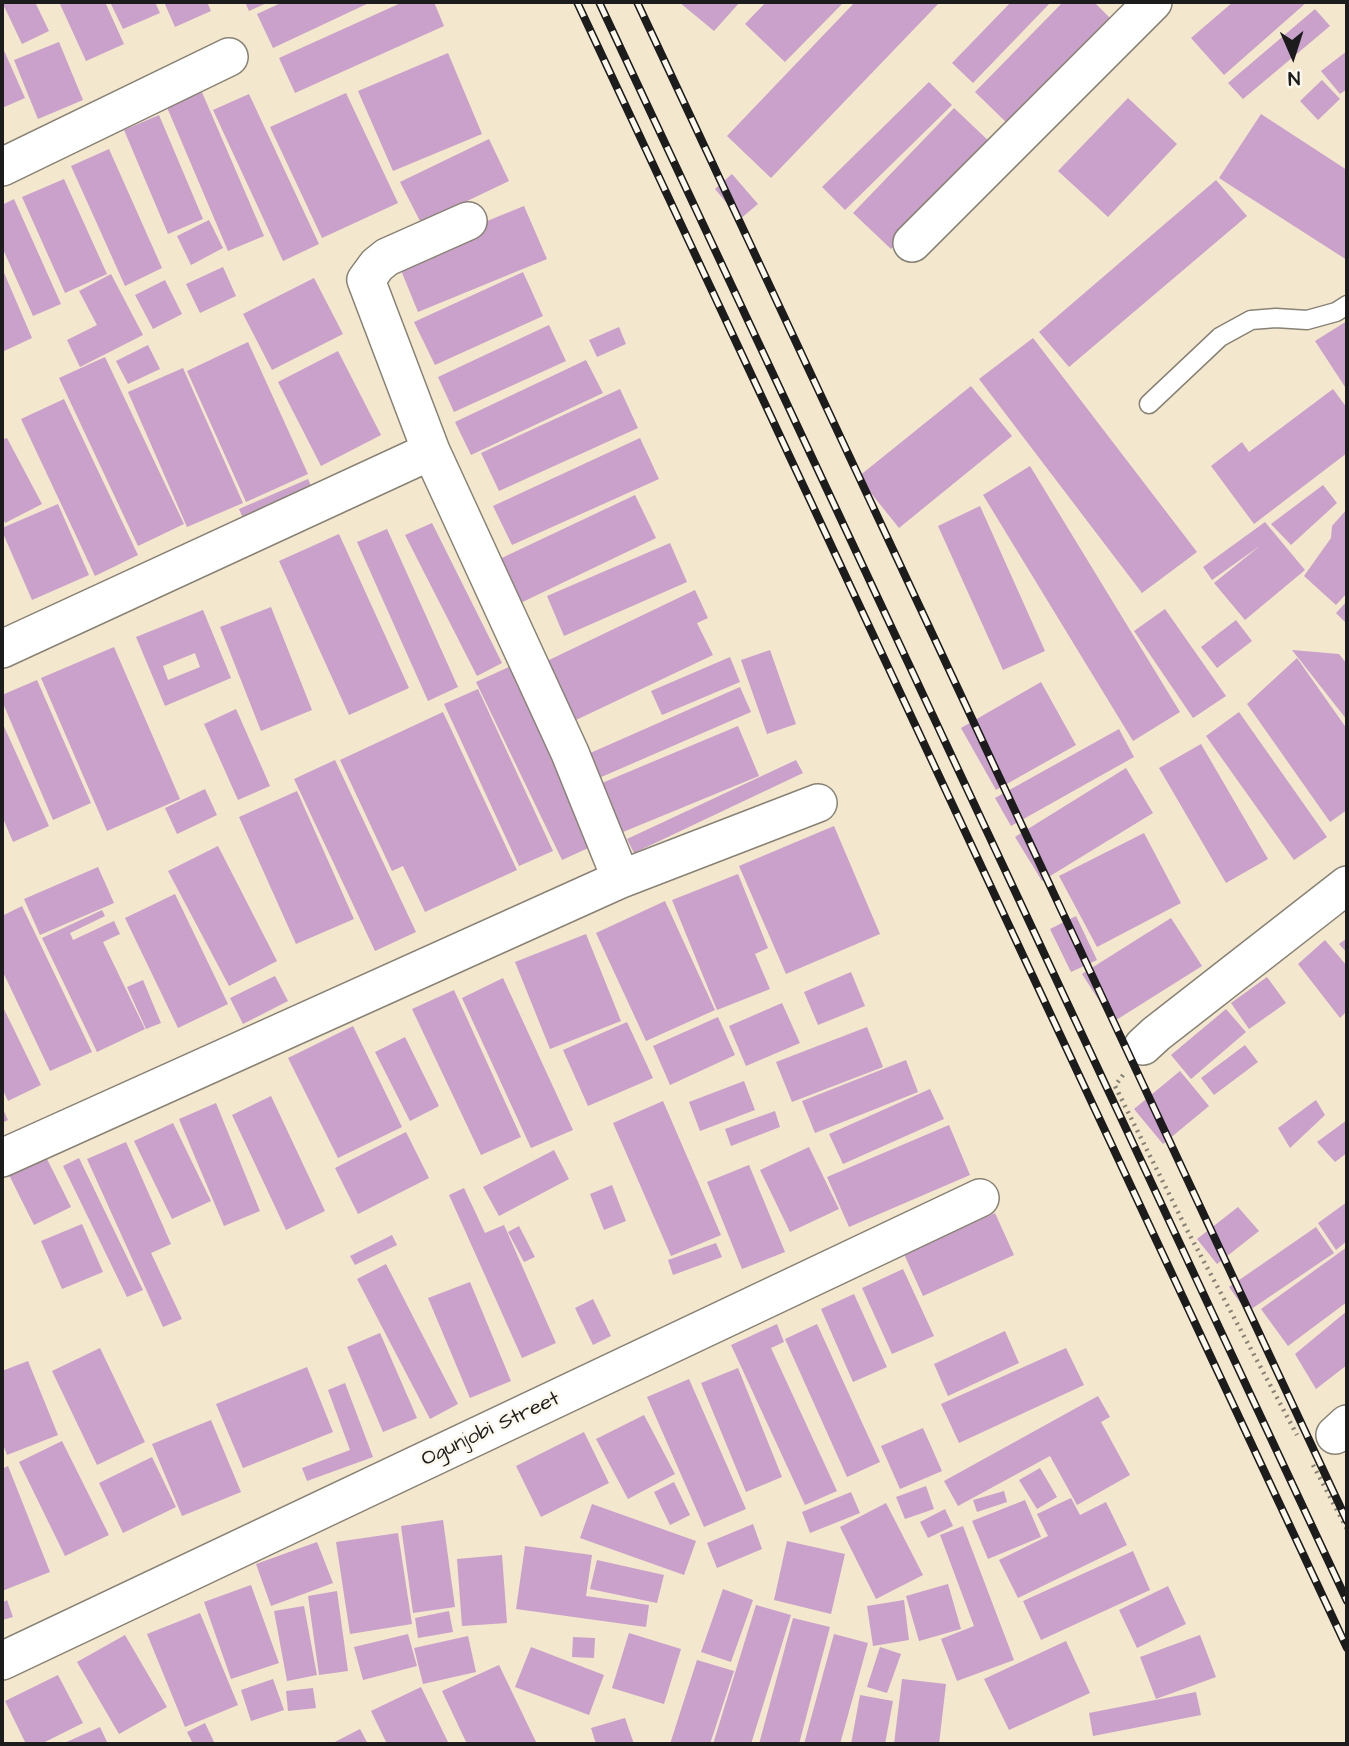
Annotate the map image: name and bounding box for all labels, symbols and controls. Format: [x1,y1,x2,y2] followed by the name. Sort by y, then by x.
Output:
[1258,21,1328,91] north arrow
[1287,64,1301,91] text: N
[418,1387,564,1473] street label: Ogunjobi Street

